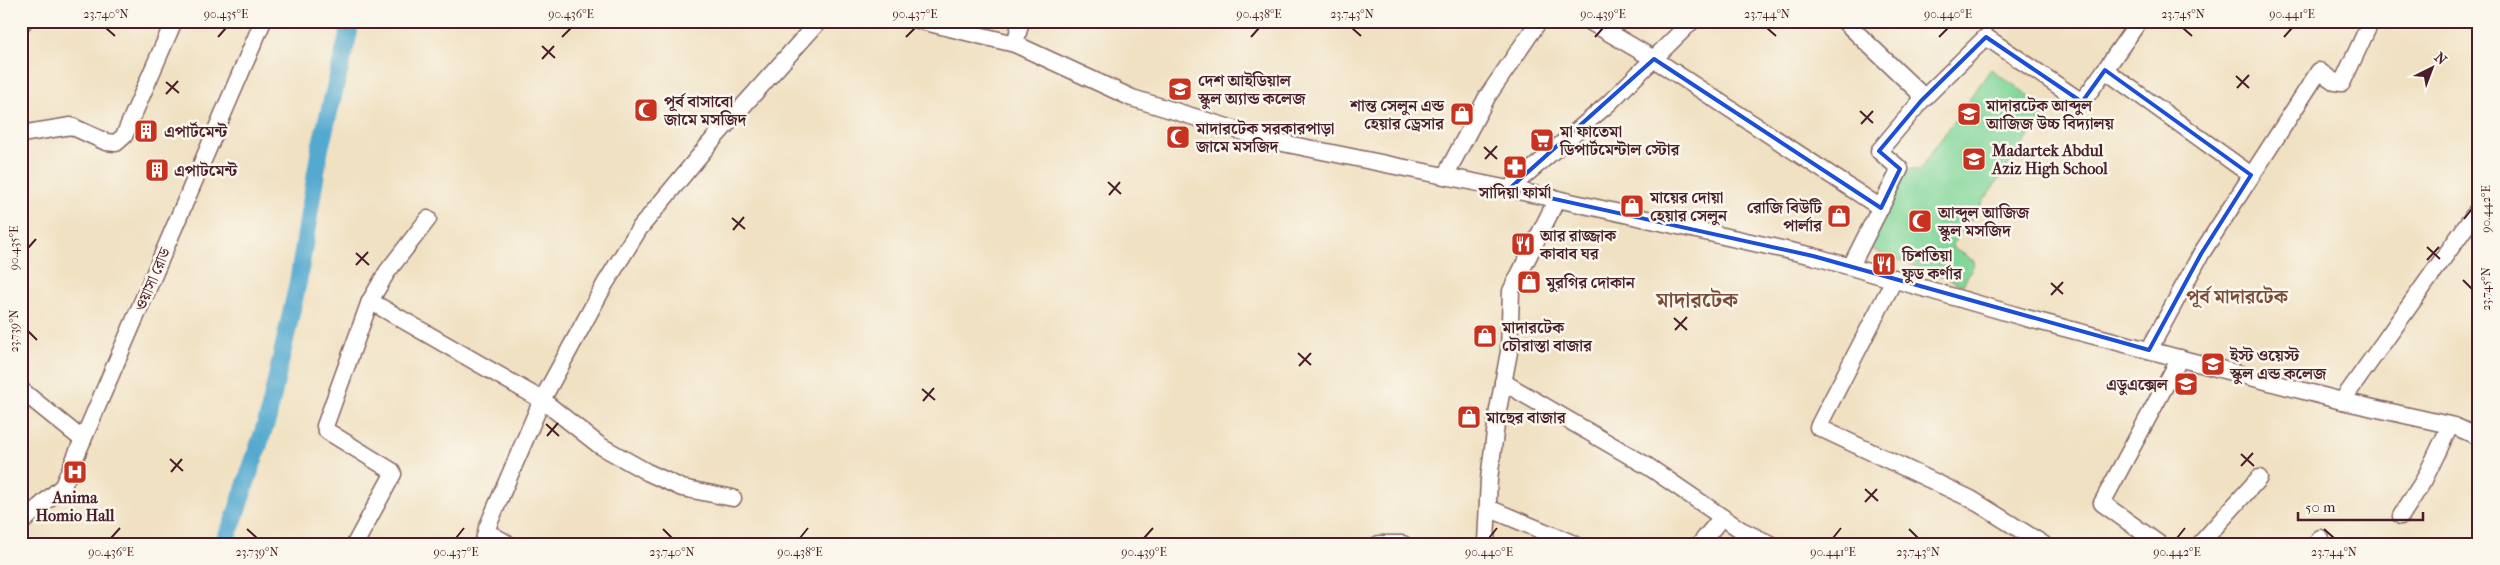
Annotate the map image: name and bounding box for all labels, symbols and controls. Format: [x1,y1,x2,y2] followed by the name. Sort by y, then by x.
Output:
[83,7,129,21] text: 23.740°N
[204,7,248,21] text: 90.435°E
[548,7,594,21] text: 90.436°E
[892,7,938,21] text: 90.437°E
[1236,7,1282,21] text: 90.438°E
[1330,7,1374,21] text: 23.743°N
[1580,7,1626,21] text: 90.439°E
[1744,7,1790,21] text: 23.744°N
[1924,7,1972,21] text: 90.440°E
[2161,7,2205,21] text: 23.745°N
[2269,7,2315,21] text: 90.441°E
[2408,42,2458,92] north arrow
[2431,49,2450,69] text: N
[1197,71,1306,110] place label: দেশ আইডিয়াল স্কুল অ্যান্ড কলেজ
[1167,76,1193,102] school or university icon: দেশ আইডিয়াল স্কুল অ্যান্ড কলেজ
[663,92,748,129] place label: পূর্ব বাসাবো জামে মসজিদ
[1349,96,1445,133] place label: শান্ত সেলুন এন্ড হেয়ার ড্রেসার
[1985,96,2115,133] place label: মাদারটেক আব্দুল আজিজ উচ্চ বিদ্যালয়
[633,97,659,123] mosque icon: পূর্ব বাসাবো জামে মসজিদ
[1449,101,1475,127] shop icon: শান্ত সেলুন এন্ড হেয়ার ড্রেসার
[1956,101,1982,127] school or university icon: মাদারটেক আব্দুল আজিজ উচ্চ বিদ্যালয়
[133,118,159,144] building icon: এপার্টমেন্ট
[1195,119,1335,156] place label: মাদারটেক সরকারপাড়া জামে মসজিদ
[164,121,229,141] place label: এপার্টমেন্ট
[1559,122,1681,159] place label: মা ফাতেমা ডিপার্টমেন্টাল স্টোর
[1165,124,1191,150] mosque icon: মাদারটেক সরকারপাড়া জামে মসজিদ
[1529,127,1555,153] supermarket icon: মা ফাতেমা ডিপার্টমেন্টাল স্টোর
[1991,141,2108,179] place label: Madartek Abdul Aziz High School
[1961,146,1987,172] school or university icon: Madartek Abdul Aziz High School
[1502,154,1528,180] pharmacy icon: সাদিয়া ফার্মা
[144,157,170,183] building icon: এপাটমেন্ট
[174,161,239,180] place label: এপাটমেন্ট
[1478,183,1551,202] place label: সাদিয়া ফার্মা
[2479,185,2493,233] text: 90.442°E
[1649,188,1728,226] place label: মায়ের দোয়া হেয়ার সেলুন
[1619,193,1645,219] shop icon: মায়ের দোয়া হেয়ার সেলুন
[1747,198,1823,235] place label: রোজি বিউটি পার্লার
[1826,203,1852,229] shop icon: রোজি বিউটি পার্লার
[1937,203,2030,242] place label: আব্দুল আজিজ স্কুল মসজিদ
[1907,208,1933,234] mosque icon: আব্দুল আজিজ স্কুল মসজিদ
[7,226,21,270] text: 90.435°E
[1539,226,1617,263] place label: আর রাজ্জাক কাবাব ঘর
[1510,231,1536,257] restaurant icon: আর রাজ্জাক কাবাব ঘর
[131,244,175,314] street label: ওয়াসা রোড
[1901,246,1963,284] place label: চিশতিয়া ফুড কর্ণার
[1871,251,1897,277] restaurant icon: চিশতিয়া ফুড কর্ণার
[2479,267,2493,311] text: 23.745°N
[1516,269,1542,295] shop icon: মুরগির দোকান
[1545,273,1636,293] place label: মুরগির দোকান
[2186,285,2289,308] district label: পূর্ব মাদারটেক
[1655,287,1739,312] district label: মাদারটেক
[7,309,21,353] text: 23.739°N
[1501,318,1593,355] place label: মাদারটেক চৌরাস্তা বাজার
[1472,323,1498,349] shop icon: মাদারটেক চৌরাস্তা বাজার
[2229,346,2327,385] place label: ইস্ট ওয়েস্ট স্কুল এন্ড কলেজ
[2200,351,2226,377] school or university icon: ইস্ট ওয়েস্ট স্কুল এন্ড কলেজ
[2173,371,2199,397] school or university icon: এডুএক্সেল
[2106,375,2169,396] place label: এডুএক্সেল
[1456,404,1482,430] shop icon: মাছের বাজার
[1485,408,1567,427] place label: মাছের বাজার
[62,459,88,485] hospital icon: Anima Homio Hall
[36,488,115,525] place label: Anima Homio Hall
[2298,490,2422,522] scale bar
[2305,498,2336,516] text: 50 m
[88,545,134,559] text: 90.436°E
[235,545,279,559] text: 23.739°N
[433,545,479,559] text: 90.437°E
[649,545,695,559] text: 23.740°N
[777,545,823,559] text: 90.438°E
[1121,545,1167,559] text: 90.439°E
[1465,545,1513,559] text: 90.440°E
[1810,545,1856,559] text: 90.441°E
[1896,545,1940,559] text: 23.743°N
[2153,545,2201,559] text: 90.442°E
[2311,545,2357,559] text: 23.744°N

